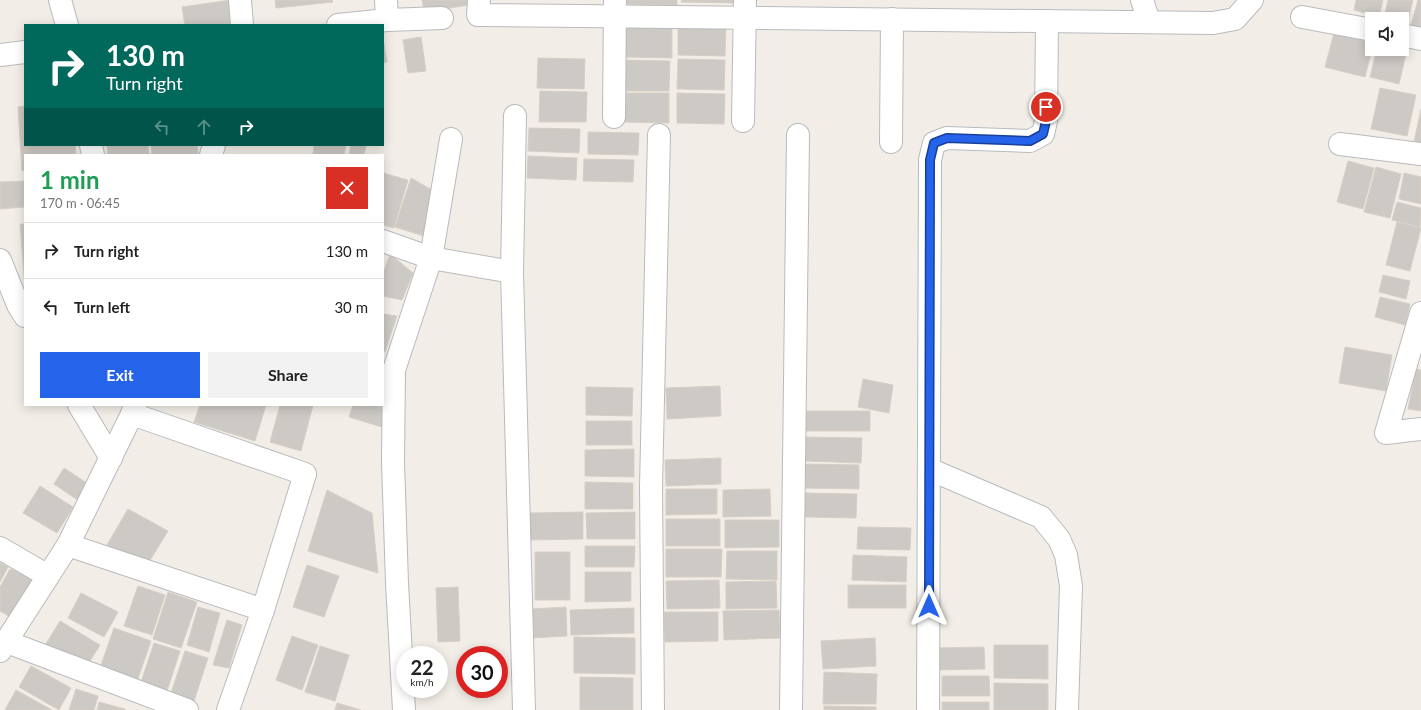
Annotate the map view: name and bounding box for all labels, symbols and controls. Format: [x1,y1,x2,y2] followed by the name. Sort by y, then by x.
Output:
[1365,12,1409,56] map controls
[1365,12,1409,56] button: sound
[106,38,185,72] text: 130 m
[40,40,92,92] icon: right
[106,72,183,94] text: Turn right
[1029,90,1063,124] pin
[1035,96,1057,118] icon: arrive
[151,116,173,138] icon: left
[193,116,215,138] icon: ahead
[235,116,257,138] icon: right
[40,165,100,194] text: 1 min
[326,167,368,209] button: close
[40,195,120,211] text: 170 m · 06:45
[40,240,62,262] icon: right
[74,242,139,260] text: Turn right
[326,242,368,260] text: 130 m
[40,296,62,318] icon: left
[74,298,130,316] text: Turn left
[334,298,368,316] text: 30 m
[40,352,200,398] button: Exit
[208,352,368,398] button: Share
[908,585,950,627] position arrow
[456,646,508,698] speed limit sign: 30
[410,655,434,679] text: 22
[410,676,434,688] text: km/h

